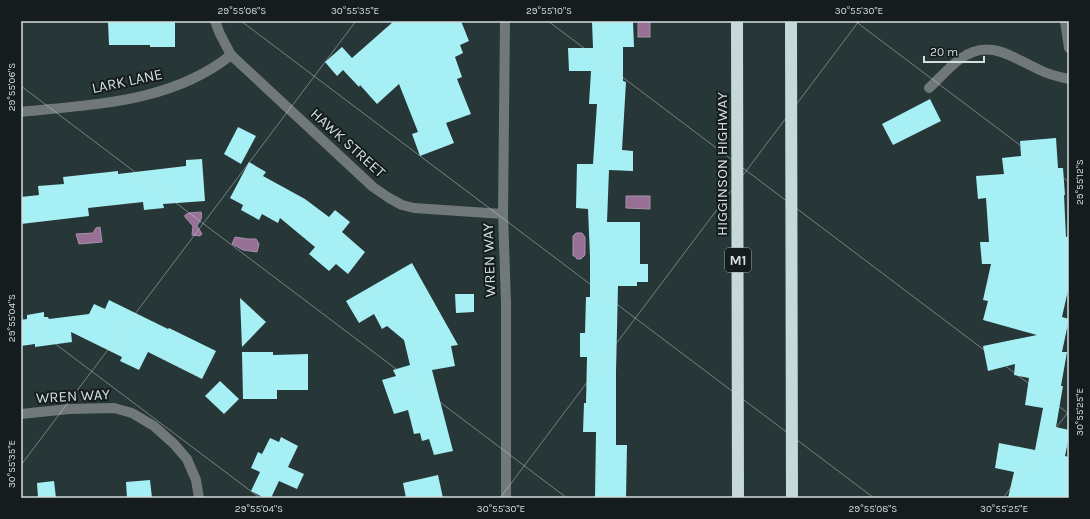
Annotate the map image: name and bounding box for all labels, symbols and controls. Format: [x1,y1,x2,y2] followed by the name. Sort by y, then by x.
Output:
[218,5,266,17] text: 29°55'08"S
[331,5,379,17] text: 30°55'35"E
[526,5,572,17] text: 29°55'10"S
[835,5,883,17] text: 30°55'30"E
[924,38,984,64] scale bar
[930,45,958,59] text: 20 m
[6,63,18,111] text: 29°55'06"S
[90,65,164,97] street label: LARK LANE
[713,91,731,236] street label: HIGGINSON HIGHWAY
[307,105,389,182] street label: HAWK STREET
[1074,159,1086,205] text: 29°55'12"S
[479,222,499,297] street label: WREN WAY
[725,248,751,272] road number: M1
[6,294,18,342] text: 29°55'04"S
[35,385,111,407] street label: WREN WAY
[1074,388,1086,436] text: 30°55'25"E
[6,440,18,488] text: 30°55'35"E
[235,503,283,515] text: 29°55'04"S
[477,503,525,515] text: 30°55'30"E
[849,503,897,515] text: 29°55'08"S
[980,503,1028,515] text: 30°55'25"E

